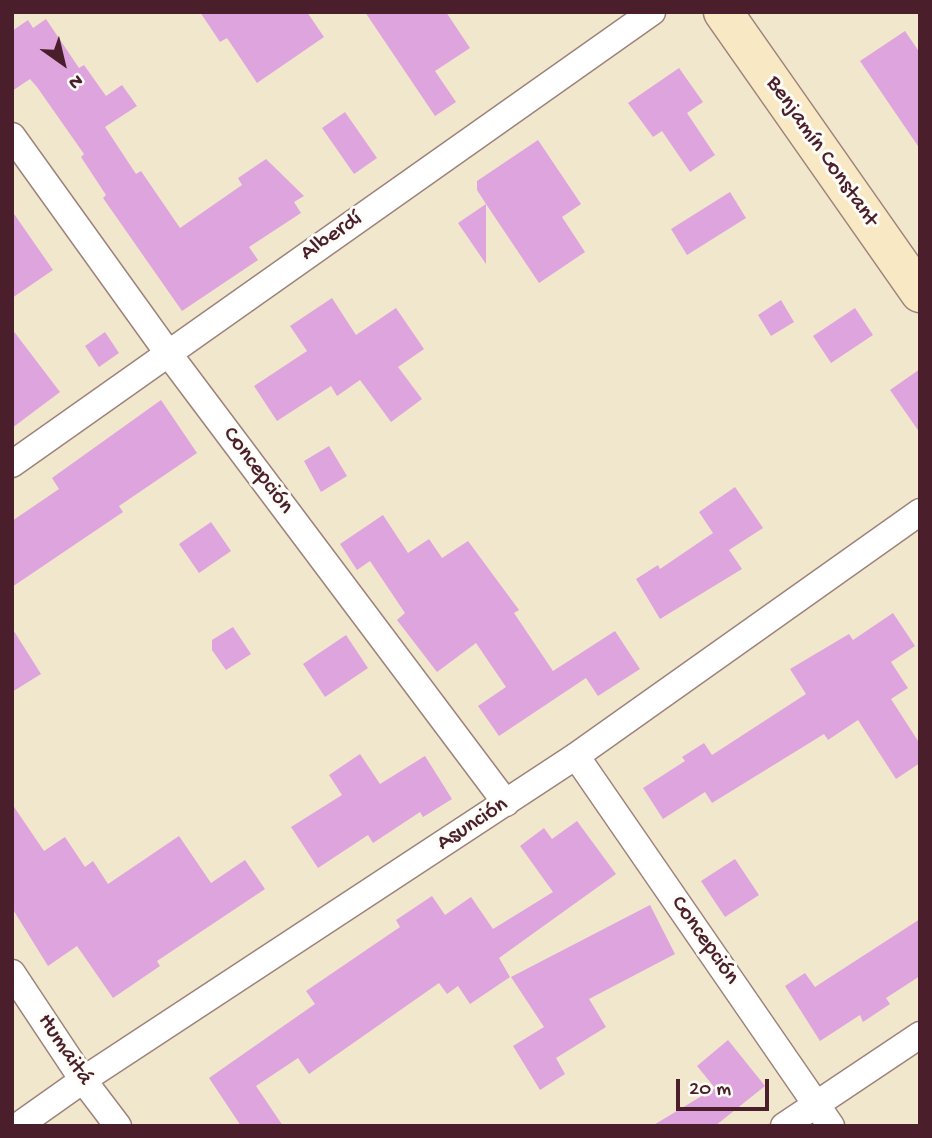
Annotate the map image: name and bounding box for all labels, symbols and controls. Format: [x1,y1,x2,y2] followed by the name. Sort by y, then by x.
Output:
[28,28,98,98] north arrow
[63,68,87,94] text: N
[759,71,883,233] street label: Benjamín Constant
[296,206,368,268] street label: Alberdí
[215,422,299,520] street label: Concepción
[432,792,514,858] street label: Asunción
[663,891,745,991] street label: Concepción
[30,1009,98,1091] street label: Humaitá
[680,1064,773,1108] scale bar
[689,1078,731,1103] text: 20 m

